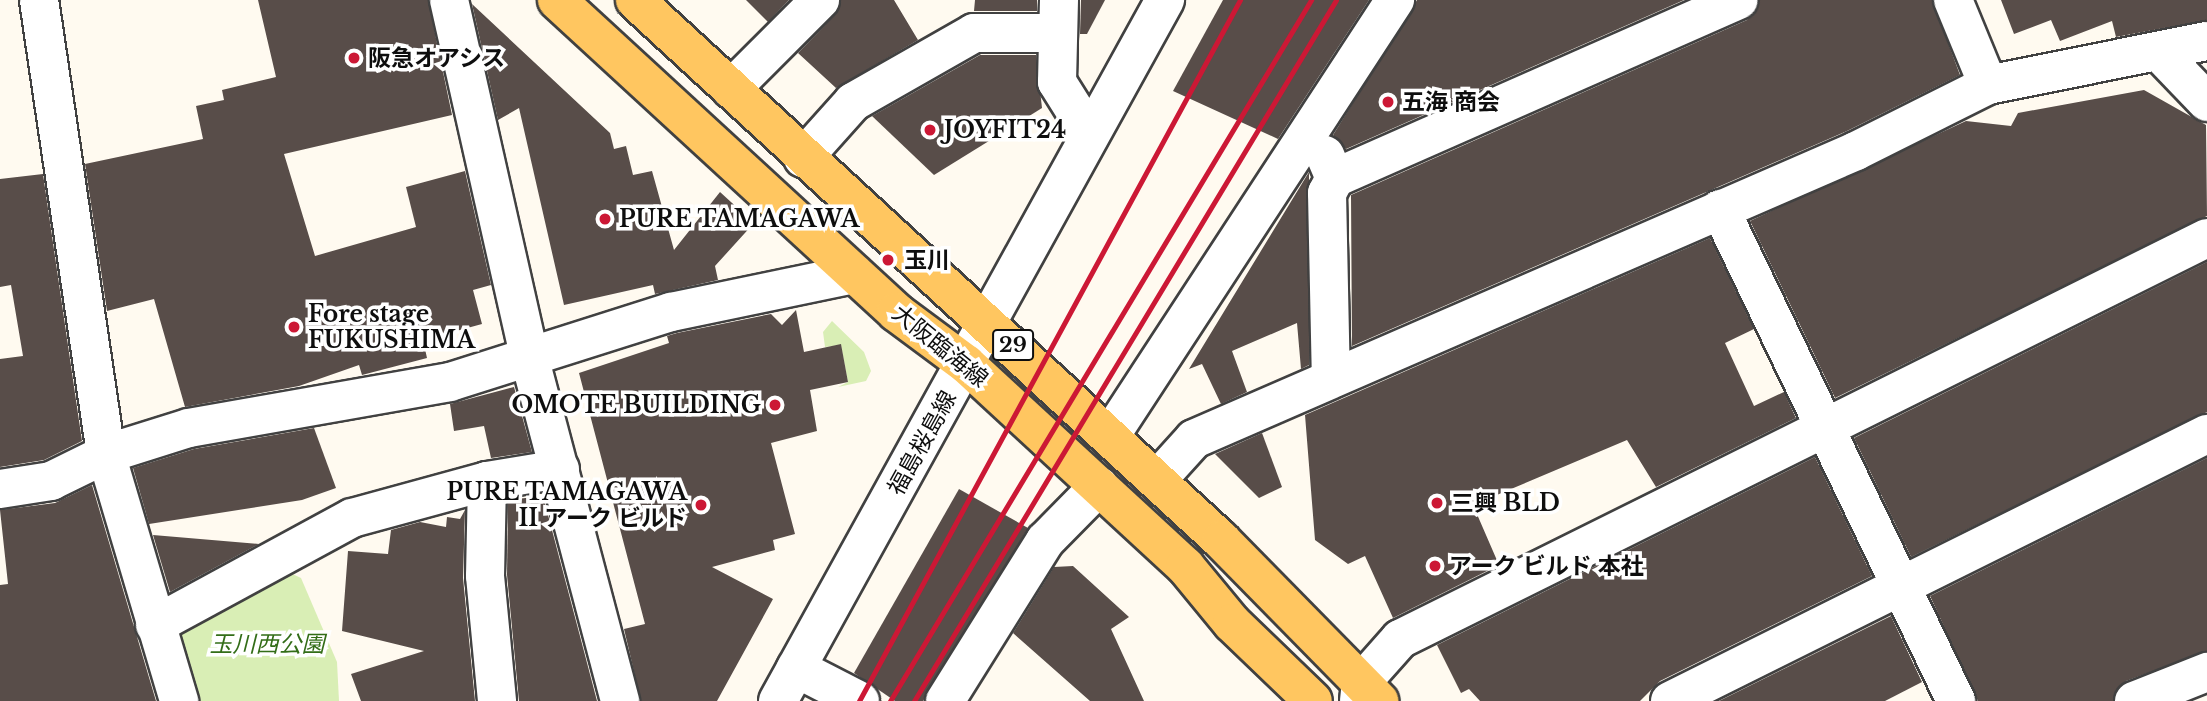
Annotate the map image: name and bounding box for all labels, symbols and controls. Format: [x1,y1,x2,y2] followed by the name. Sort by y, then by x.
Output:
[368,44,506,72] place label: 阪急オアシス
[346,50,362,66] marker: 阪急オアシス
[1402,88,1500,116] place label: 五海 商会
[1380,94,1396,110] marker: 五海 商会
[944,116,1066,144] place label: JOYFIT24
[922,122,938,138] marker: JOYFIT24
[619,205,860,233] place label: PURE TAMAGAWA
[597,211,613,227] marker: PURE TAMAGAWA
[904,246,950,274] place label: 玉川
[878,250,898,270] marker: 玉川
[887,299,993,393] street label: 大阪臨海線
[308,300,475,354] place label: Fore stage FUKUSHIMA
[286,319,302,335] marker: Fore stage FUKUSHIMA
[992,328,1034,362] road number: 29
[882,386,962,500] street label: 福島桜島線
[511,391,761,419] place label: OMOTE BUILDING
[767,397,783,413] marker: OMOTE BUILDING
[446,478,687,532] place label: PURE TAMAGAWA II アーク ビルド
[1451,489,1560,517] place label: 三興 BLD
[1429,495,1445,511] marker: 三興 BLD
[693,497,709,513] marker: PURE TAMAGAWA II アーク ビルド
[1449,552,1644,580] place label: アーク ビルド 本社
[1427,558,1443,574] marker: アーク ビルド 本社
[210,630,324,658] park label: 玉川西公園

